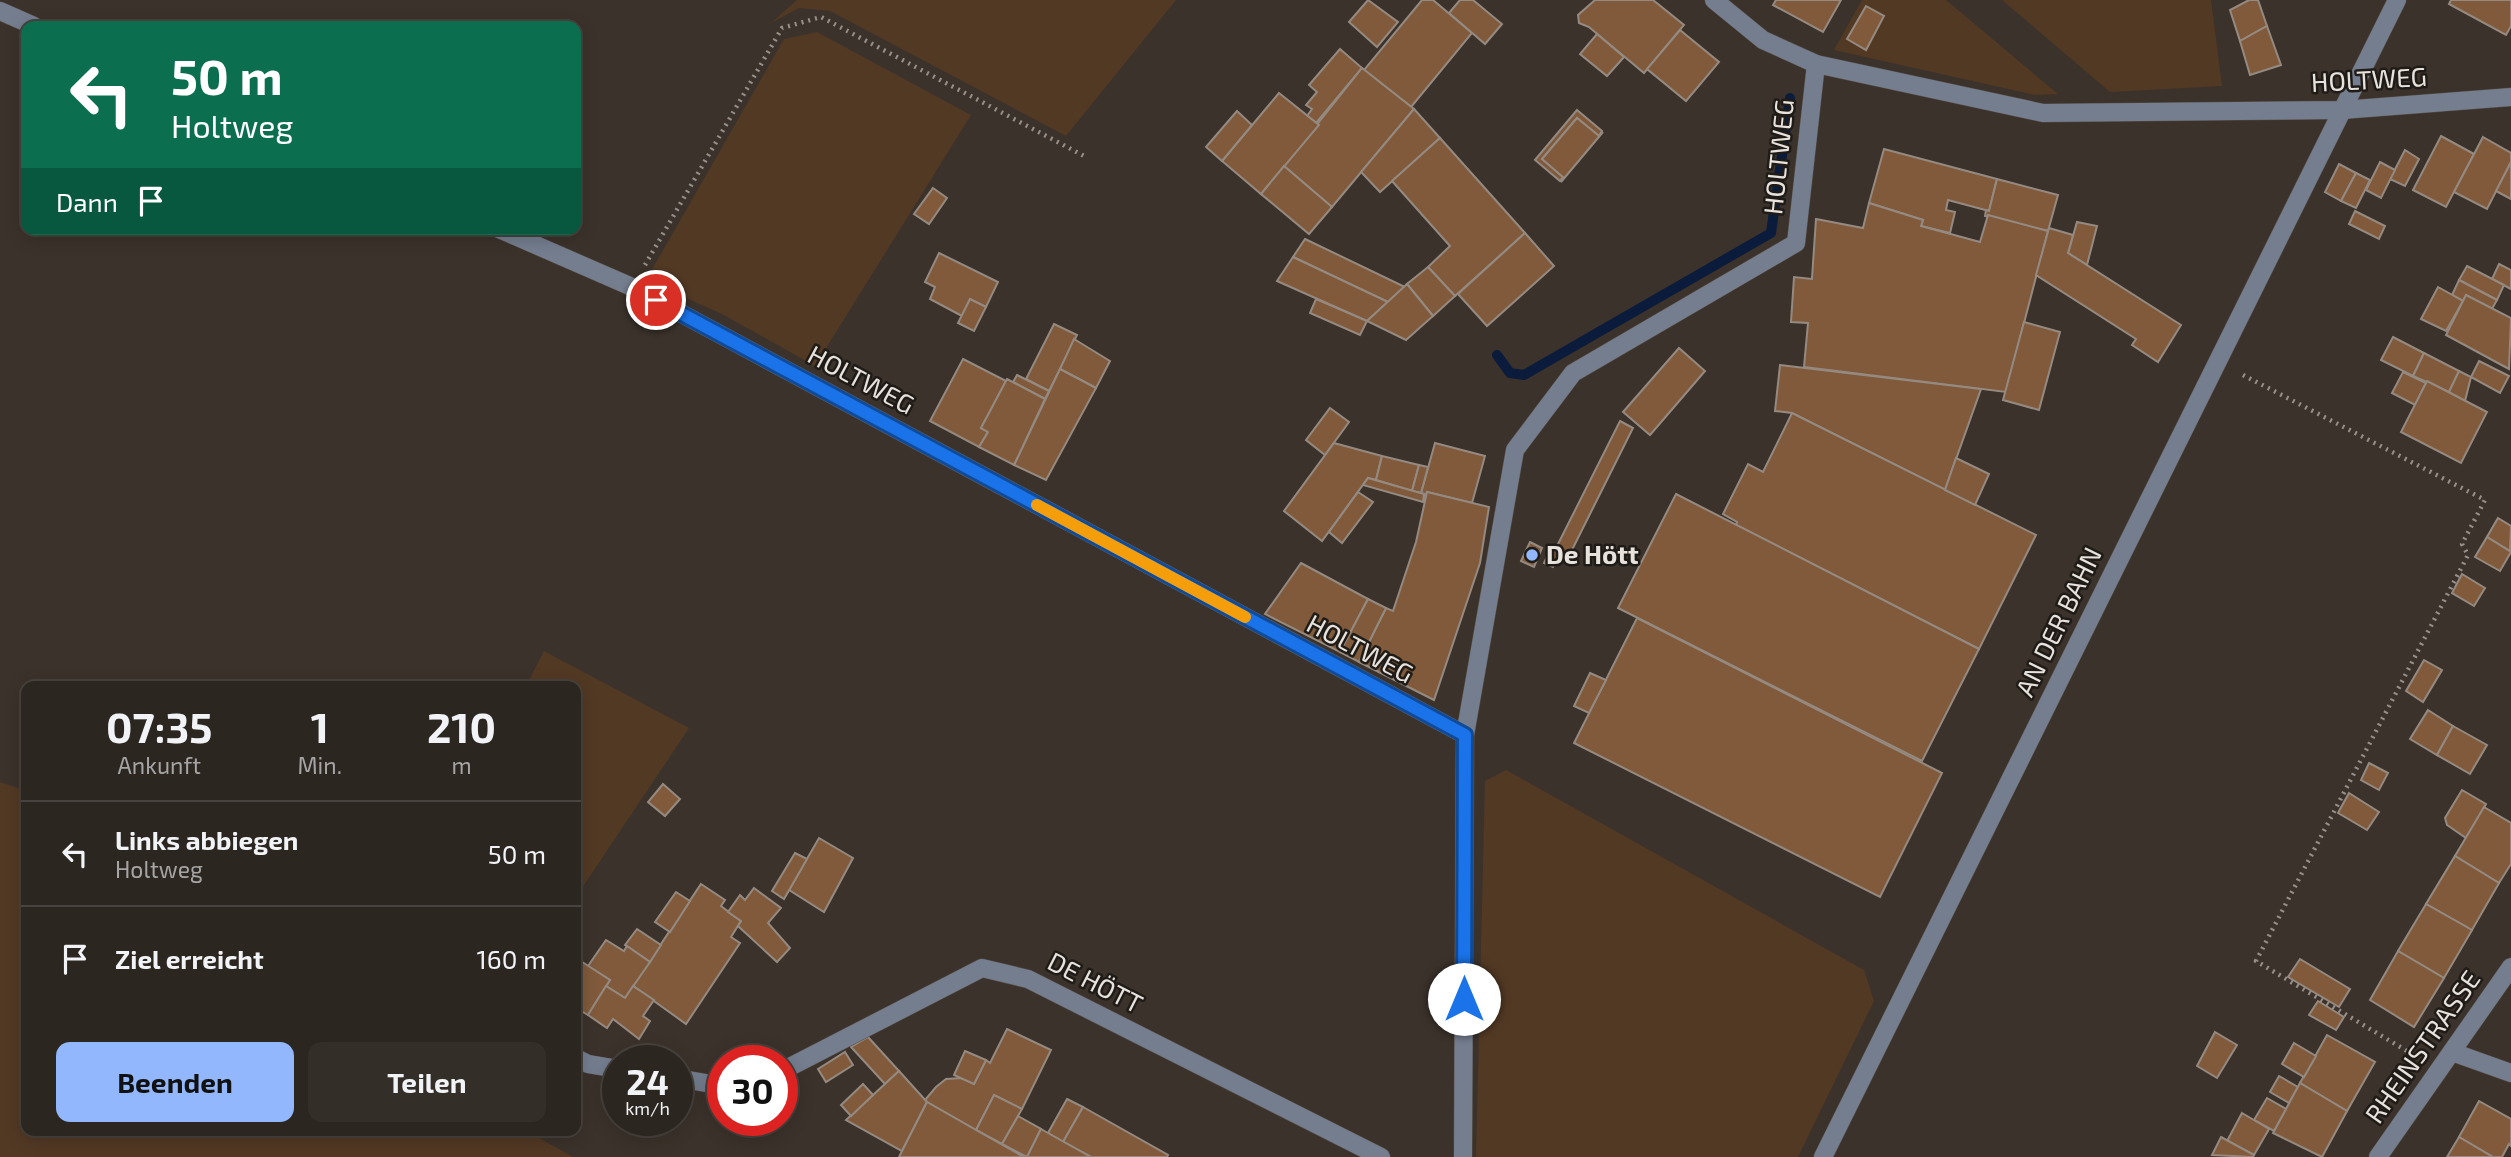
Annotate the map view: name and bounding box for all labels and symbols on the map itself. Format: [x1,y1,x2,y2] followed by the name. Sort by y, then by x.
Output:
[2310,60,2428,97] street label: HOLTWEG
[1756,98,1799,216] street label: HOLTWEG
[626,270,686,330] pin
[803,338,920,420] street label: HOLTWEG
[1546,538,1639,569] place label: De Hött
[2008,542,2107,701] street label: AN DER BAHN
[1524,547,1540,563] marker: De Hött
[1302,607,1419,689] street label: HOLTWEG
[1043,945,1148,1019] street label: DE HÖTT
[1427,962,1501,1036] position arrow
[2358,964,2486,1128] street label: RHEINSTRASSE
[707,1045,798,1136] speed limit sign: 30

